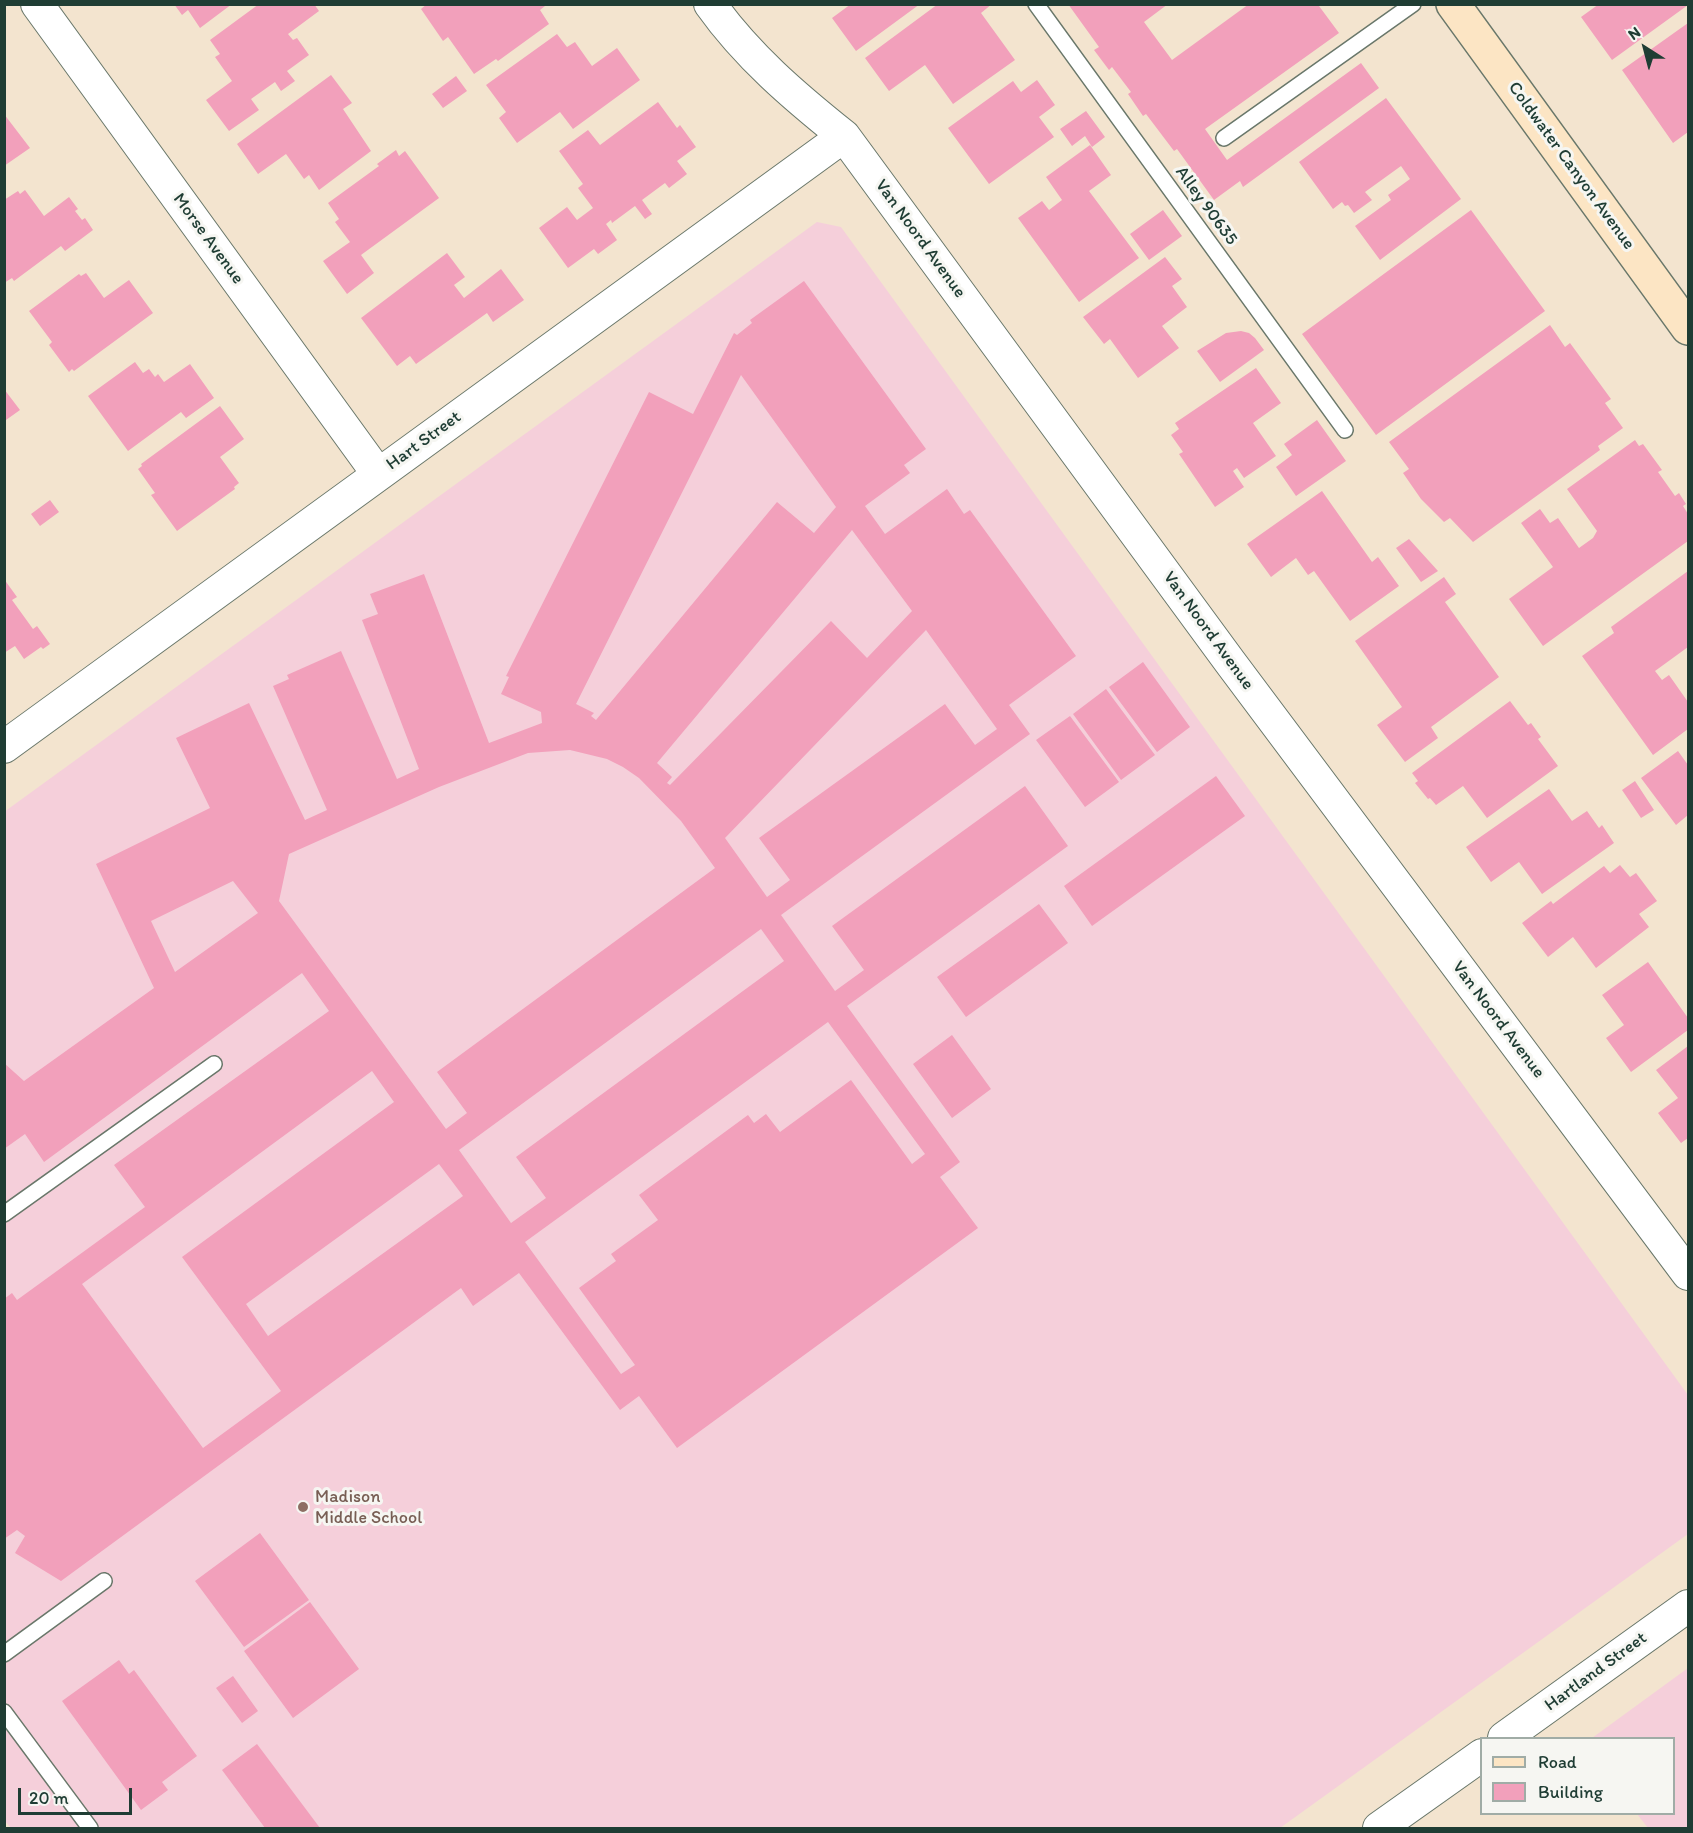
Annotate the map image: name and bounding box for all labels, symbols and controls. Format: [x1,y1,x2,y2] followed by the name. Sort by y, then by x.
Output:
[1615,18,1675,78] north arrow
[1624,22,1644,44] text: N
[1503,78,1639,254] street label: Coldwater Canyon Avenue
[1170,162,1242,250] street label: Alley 90635
[870,176,970,302] street label: Van Noord Avenue
[168,189,248,289] street label: Morse Avenue
[382,407,466,475] street label: Hart Street
[1158,568,1258,694] street label: Van Noord Avenue
[1447,957,1549,1083] street label: Van Noord Avenue
[315,1486,422,1528] place label: Madison Middle School
[296,1500,310,1514] marker: Madison Middle School
[1541,1628,1651,1716] street label: Hartland Street
[1480,1737,1675,1815] legend
[1538,1751,1577,1773] text: Road
[21,1776,135,1814] scale bar
[1538,1781,1603,1803] text: Building
[29,1787,69,1809] text: 20 m

